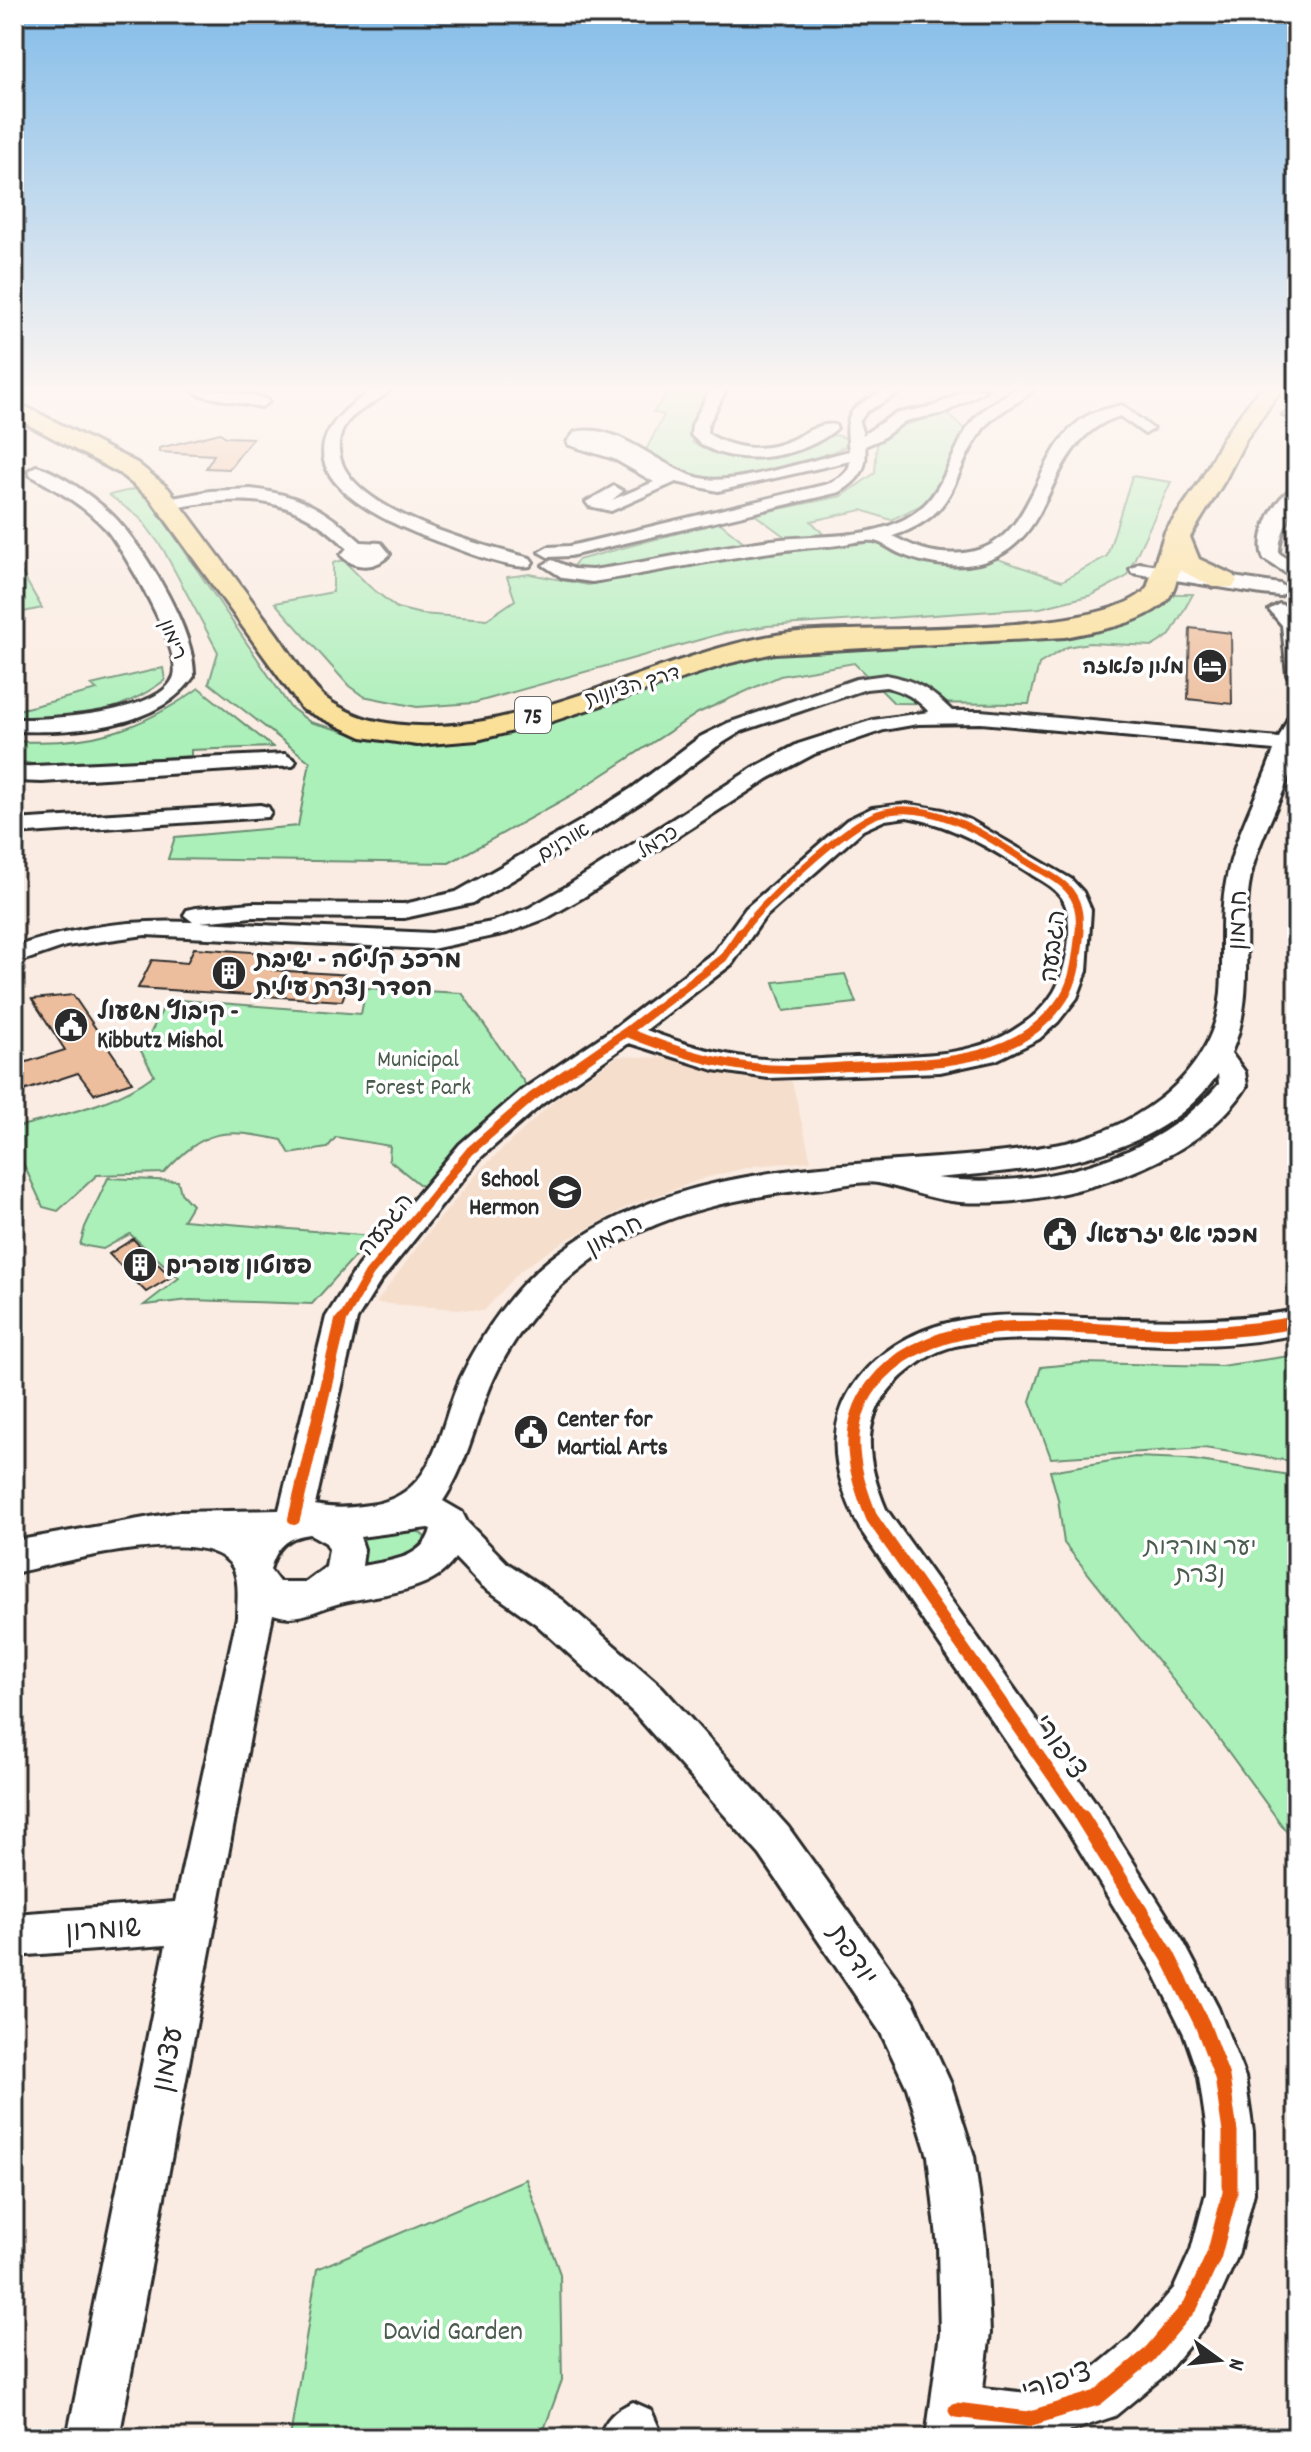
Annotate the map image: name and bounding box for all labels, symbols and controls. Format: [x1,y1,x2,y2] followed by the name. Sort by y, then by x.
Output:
[150,616,192,665] street label: רימון
[1191,647,1229,685] hotel icon: מלון פלאזה
[1083,655,1184,683] place label: מלון פלאזה
[582,660,684,716] street label: דרך הציונות
[515,697,551,733] road number: 75
[533,817,596,870] street label: אורנים
[633,820,685,867] street label: כרמל
[1222,890,1258,951] street label: חרמון
[1034,908,1076,985] street label: הגבעה
[253,945,461,1007] place label: מרכז קליטה - ישיבת הסדר נצרת עילית
[210,954,248,992] building icon: מרכז קליטה - ישיבת הסדר נצרת עילית
[97,997,239,1059] place label: קיבוץ משעול - Kibbutz Mishol
[52,1006,90,1044] public building icon: קיבוץ משעול - Kibbutz Mishol
[365,1044,471,1106] park label: Municipal Forest Park
[469,1164,539,1226] place label: School Hermon
[546,1173,584,1211] school or university icon: School Hermon
[351,1187,423,1265] street label: הגבעה
[581,1208,650,1266] street label: חרמון
[1041,1215,1079,1253] public building icon: מכבי אש יזרעאל
[1086,1220,1258,1254] place label: מכבי אש יזרעאל
[121,1246,159,1284] building icon: פעוטון עופרים
[166,1251,312,1285] place label: פעוטון עופרים
[557,1404,668,1466] place label: Center for Martial Arts
[512,1413,550,1451] public building icon: Center for Martial Arts
[1142,1532,1256,1594] park label: יער מורדות נצרת
[1020,1708,1094,1789] street label: ציפורי
[64,1910,142,1956] street label: שומרון
[814,1916,885,1995] street label: יודפת
[145,2024,197,2096] street label: עצמון
[383,2314,523,2354] park label: David Garden
[1179,2320,1259,2400] north arrow
[1018,2355,1098,2415] street label: ציפורי
[1219,2355,1251,2374] text: N

